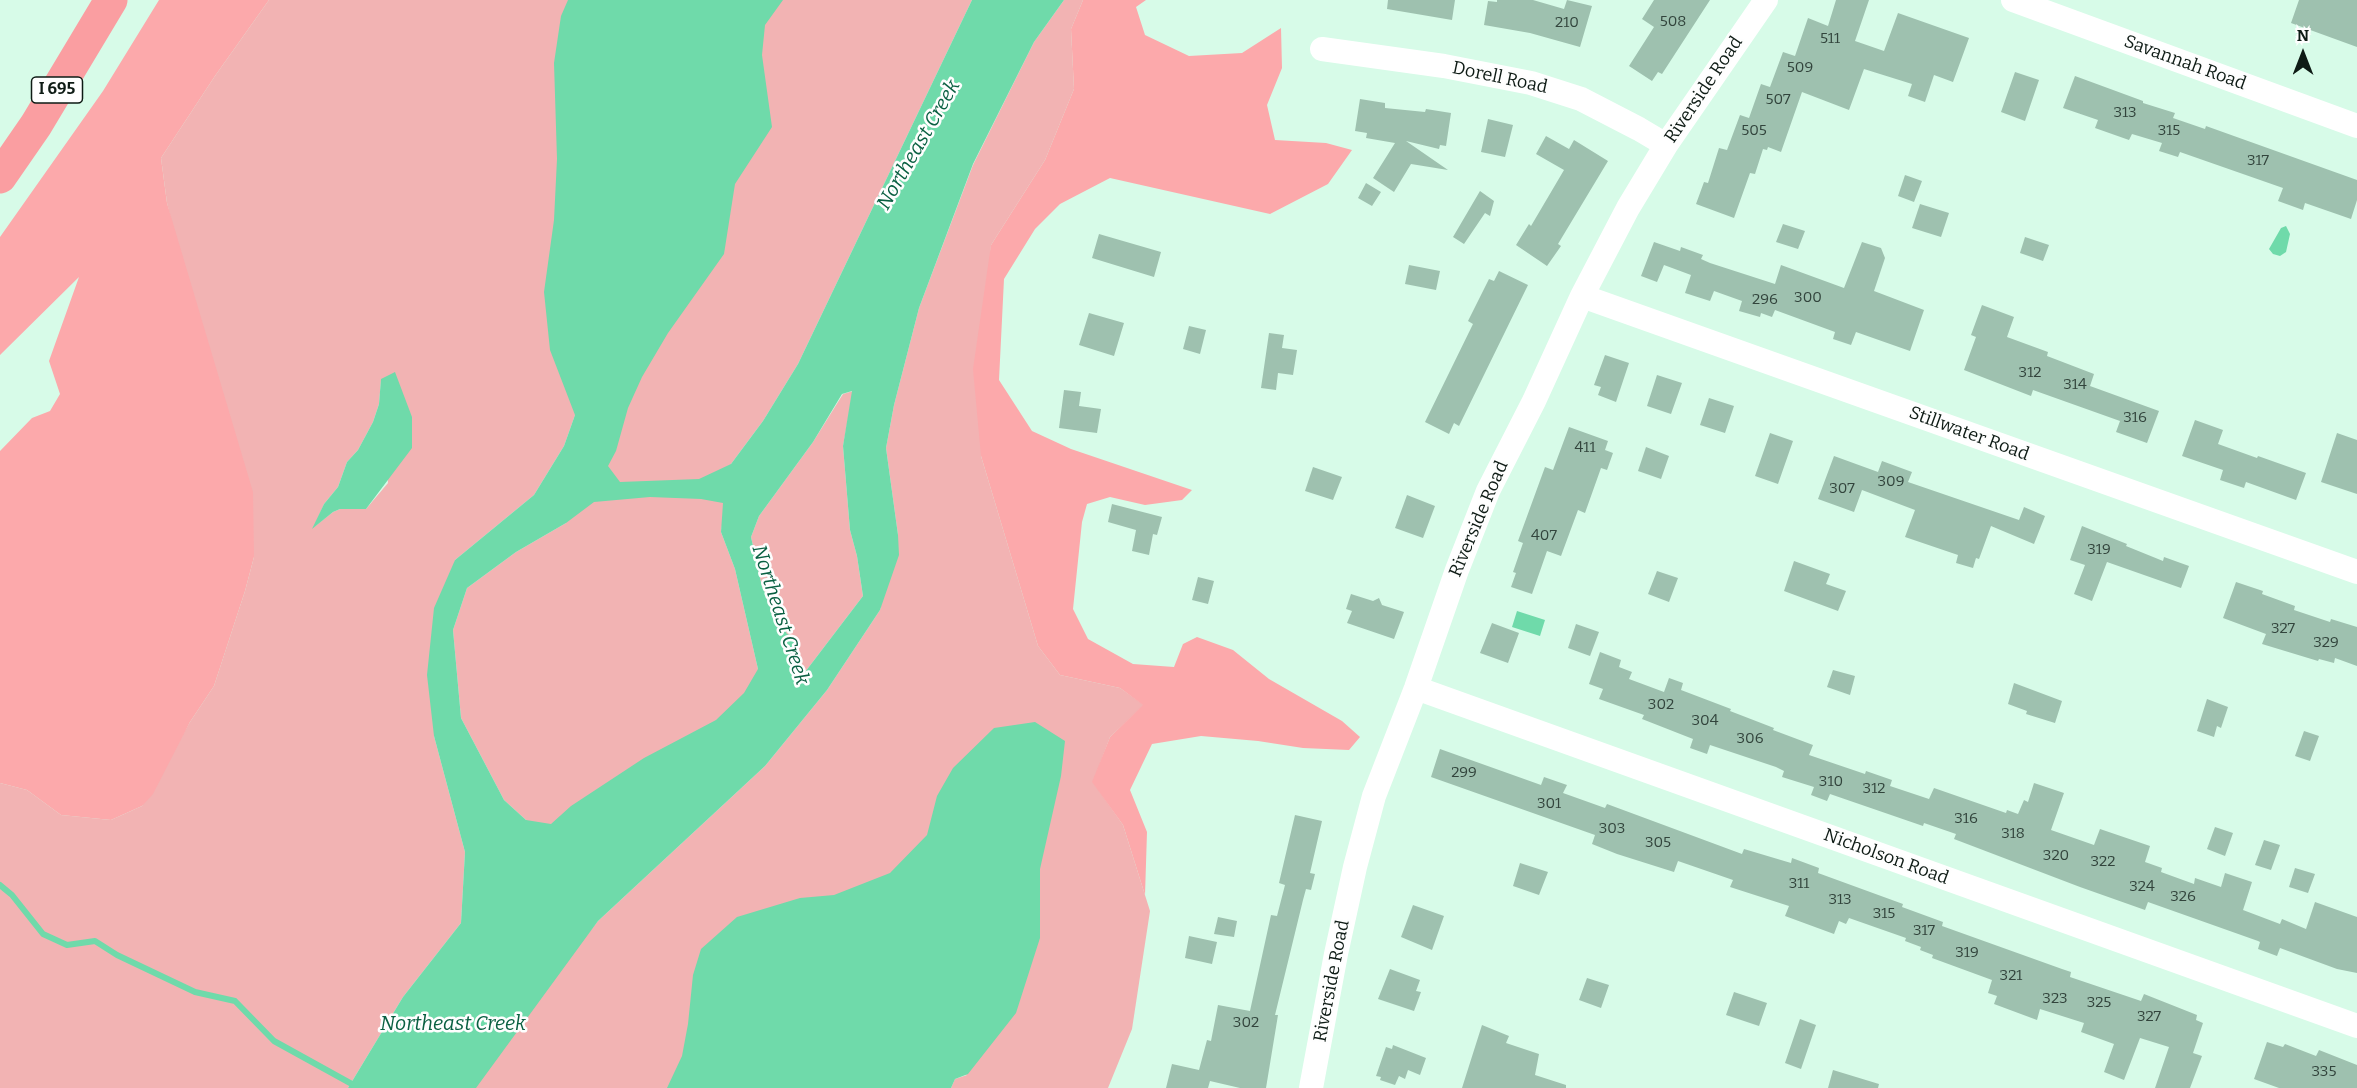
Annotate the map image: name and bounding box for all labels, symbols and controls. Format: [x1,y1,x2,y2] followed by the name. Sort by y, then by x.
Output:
[1660,13,1686,31] house number: 508
[1555,14,1579,32] house number: 210
[2273,24,2333,84] north arrow
[2297,26,2309,45] text: N
[1820,30,1840,48] house number: 511
[2121,31,2249,95] street label: Savannah Road
[1660,33,1748,147] street label: Riverside Road
[1450,57,1550,99] street label: Dorell Road
[1787,59,1813,77] house number: 509
[872,76,966,214] water label: Northeast Creek
[32,77,82,103] road number: I 695
[1765,91,1791,109] house number: 507
[2113,104,2137,122] house number: 313
[1741,122,1767,140] house number: 505
[2158,122,2180,140] house number: 315
[2247,152,2269,170] house number: 317
[1794,289,1822,307] house number: 300
[1752,291,1778,309] house number: 296
[2019,364,2041,382] house number: 312
[2063,376,2087,394] house number: 314
[1906,402,2032,466] street label: Stillwater Road
[2123,409,2147,427] house number: 316
[1575,439,1595,457] house number: 411
[1445,458,1513,580] street label: Riverside Road
[1878,473,1904,491] house number: 309
[1829,480,1855,498] house number: 307
[1531,527,1557,545] house number: 407
[2087,541,2111,559] house number: 319
[746,542,814,688] water label: Northeast Creek
[2271,620,2295,638] house number: 327
[2313,634,2339,652] house number: 329
[1648,696,1674,714] house number: 302
[1692,712,1718,730] house number: 304
[1737,730,1763,748] house number: 306
[1451,764,1477,782] house number: 299
[1819,773,1843,791] house number: 310
[1863,780,1885,798] house number: 312
[1537,795,1561,813] house number: 301
[1954,810,1978,828] house number: 316
[1599,820,1625,838] house number: 303
[1821,824,1951,890] street label: Nicholson Road
[2001,825,2025,843] house number: 318
[1645,834,1671,852] house number: 305
[2043,847,2069,865] house number: 320
[2091,853,2115,871] house number: 322
[1789,875,1809,893] house number: 311
[2129,878,2155,896] house number: 324
[2170,888,2196,906] house number: 326
[1828,891,1852,909] house number: 313
[1873,905,1895,923] house number: 315
[1310,918,1354,1044] street label: Riverside Road
[1913,922,1935,940] house number: 317
[1955,944,1979,962] house number: 319
[2000,967,2022,985] house number: 321
[2042,990,2068,1008] house number: 323
[2087,994,2111,1012] house number: 325
[2137,1008,2161,1026] house number: 327
[380,1012,526,1036] water label: Northeast Creek
[1233,1014,1259,1032] house number: 302
[2312,1063,2336,1081] house number: 335

